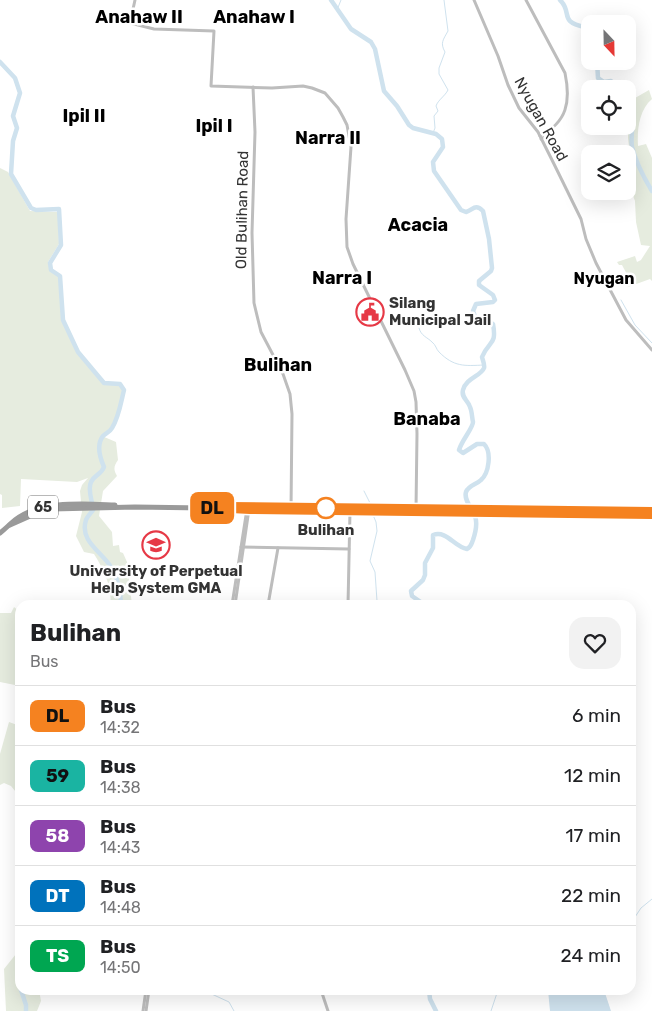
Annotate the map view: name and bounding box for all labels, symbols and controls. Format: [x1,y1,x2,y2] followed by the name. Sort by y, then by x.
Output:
[95,6,183,28] district label: Anahaw II
[213,6,295,28] district label: Anahaw I
[581,15,636,70] north arrow
[581,15,636,200] map controls
[511,74,571,164] street label: Nyugan Road
[581,80,636,135] button: locate
[63,105,105,127] district label: Ipil II
[195,115,233,137] district label: Ipil I
[295,127,361,149] district label: Narra II
[581,145,636,200] button: layers
[232,151,252,269] street label: Old Bulihan Road
[388,214,448,236] district label: Acacia
[312,267,372,289] district label: Narra I
[573,269,635,288] district label: Nyugan
[389,294,491,329] place label: Silang Municipal Jail
[355,297,385,327] public building icon: Silang Municipal Jail
[244,354,312,376] district label: Bulihan
[393,408,461,430] district label: Banaba
[190,492,234,524] line badge: DL
[28,496,58,518] road number: 65
[200,497,224,519] text: DL
[315,497,337,519] marker: Bulihan
[297,521,355,539] place label: Bulihan
[141,530,171,560] school or university icon: University of Perpetual Help System GMA
[69,562,243,597] place label: University of Perpetual Help System GMA
[569,617,621,669] button: heart
[30,619,121,647] text: Bulihan
[30,652,58,671] text: Bus
[100,695,136,718] text: Bus
[572,704,621,727] text: 6 min
[46,705,69,727] text: DL
[100,718,140,737] text: 14:32
[100,755,136,778] text: Bus
[564,764,621,787] text: 12 min
[46,765,69,787] text: 59
[100,778,141,797] text: 14:38
[100,815,136,838] text: Bus
[565,824,621,847] text: 17 min
[46,825,69,847] text: 58
[100,838,140,857] text: 14:43
[100,875,136,898] text: Bus
[561,884,621,907] text: 22 min
[45,885,70,907] text: DT
[100,898,141,917] text: 14:48
[100,935,136,958] text: Bus
[561,944,621,967] text: 24 min
[46,945,69,967] text: TS
[100,958,141,977] text: 14:50

